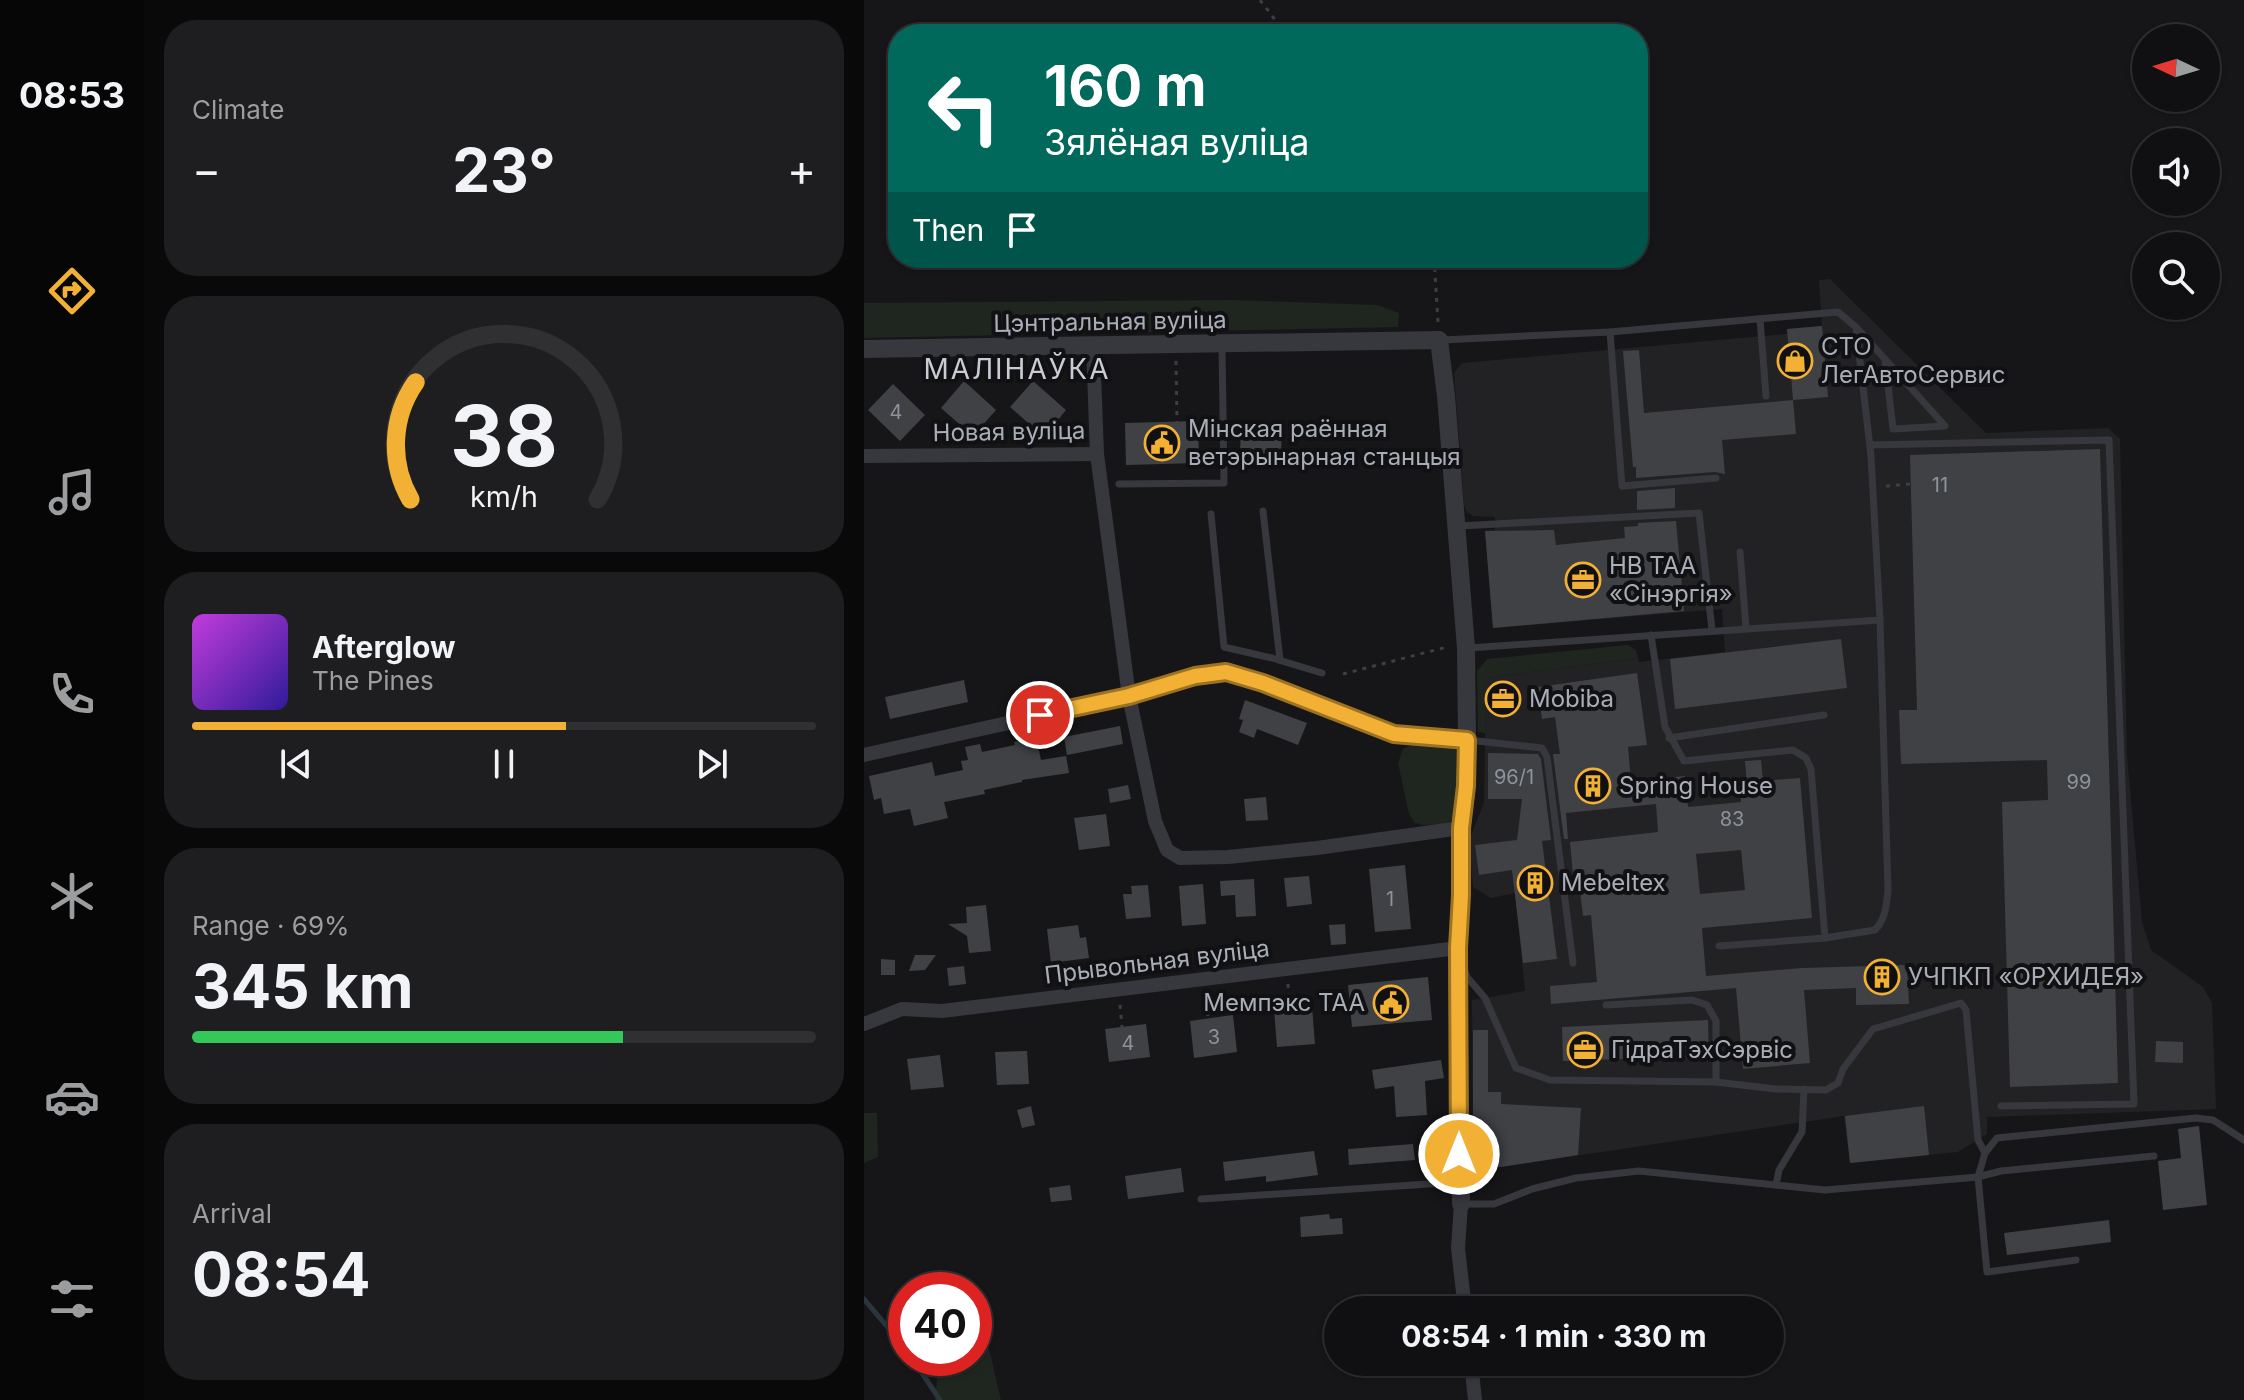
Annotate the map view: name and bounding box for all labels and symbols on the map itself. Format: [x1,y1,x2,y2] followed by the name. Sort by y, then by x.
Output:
[2132,24,2220,112] north arrow
[993,305,1227,338] street label: Цэнтральная вуліца
[1821,332,2005,389] place label: СТО ЛегАвтоСервис
[1776,342,1814,380] shop icon: СТО ЛегАвтоСервис
[924,351,1110,386] district label: МАЛІНАЎКА
[890,400,902,424] house number: 4
[1188,414,1461,471] place label: Мінская раённая ветэрынарная станцыя
[932,416,1086,447] street label: Новая вуліца
[1143,424,1181,462] public building icon: Мінская раённая ветэрынарная станцыя
[1932,473,1948,497] house number: 11
[1609,551,1733,608] place label: НВ ТАА «Сінэргія»
[1564,561,1602,599] office icon: НВ ТАА «Сінэргія»
[1484,680,1522,718] office icon: Mobiba
[1006,681,1074,749] pin
[1529,684,1614,713] place label: Mobiba
[1494,765,1534,789] house number: 96/1
[1574,767,1612,805] building icon: Spring House
[2067,770,2091,794] house number: 99
[1619,771,1773,800] place label: Spring House
[1720,807,1744,831] house number: 83
[1516,864,1554,902] building icon: Mebeltex
[1561,868,1666,897] place label: Mebeltex
[1386,887,1394,911] house number: 1
[1043,933,1271,990] street label: Прывольная вуліца
[1863,958,1901,996] building icon: УЧПКП «ОРХИДЕЯ»
[1908,962,2144,991] place label: УЧПКП «ОРХИДЕЯ»
[1372,984,1410,1022] public building icon: Мемпэкс ТАА
[1203,988,1365,1017] place label: Мемпэкс ТАА
[1208,1025,1220,1049] house number: 3
[1122,1031,1134,1055] house number: 4
[1566,1031,1604,1069] office icon: ГідраТэхСэрвіс
[1611,1035,1793,1064] place label: ГідраТэхСэрвіс
[1417,1112,1501,1196] position arrow
[888,1272,992,1376] speed limit sign: 40

